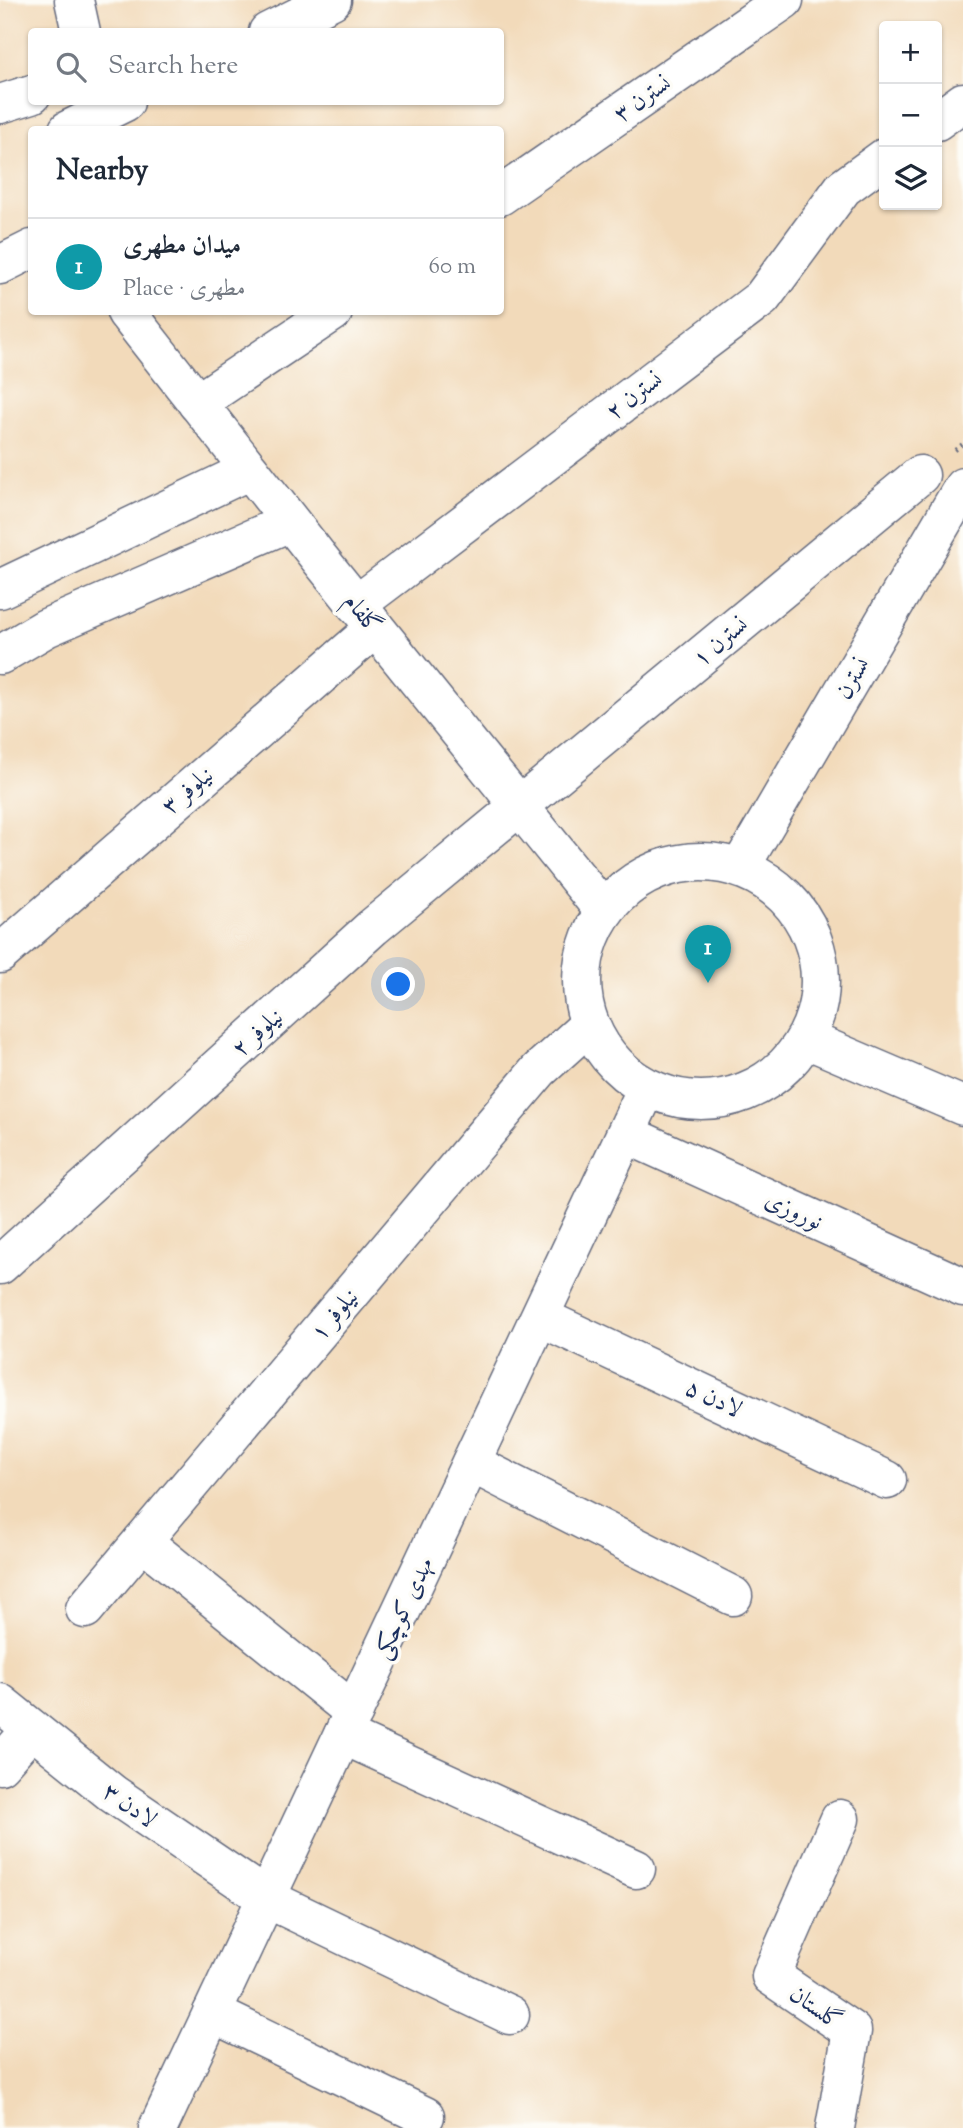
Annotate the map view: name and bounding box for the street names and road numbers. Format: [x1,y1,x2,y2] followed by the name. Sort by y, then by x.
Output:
[608,68,679,132] street label: نسترن ۳
[600,364,671,429] street label: نسترن ۲
[333,586,389,643] street label: گلفام
[686,609,756,676] street label: نسترن ۱
[828,651,879,707] street label: نسترن
[155,759,222,824] street label: نیلوفر ۳
[225,1001,292,1066] street label: نیلوفر ۲
[759,1184,828,1240] street label: نوروزی
[304,1282,367,1349] street label: نیلوفر ۱
[679,1372,747,1428] street label: لادن ۵
[366,1552,443,1665] street label: مهدی کوچکی
[95,1776,163,1838] street label: لادن ۳
[782,1978,848,2039] street label: گلستان

